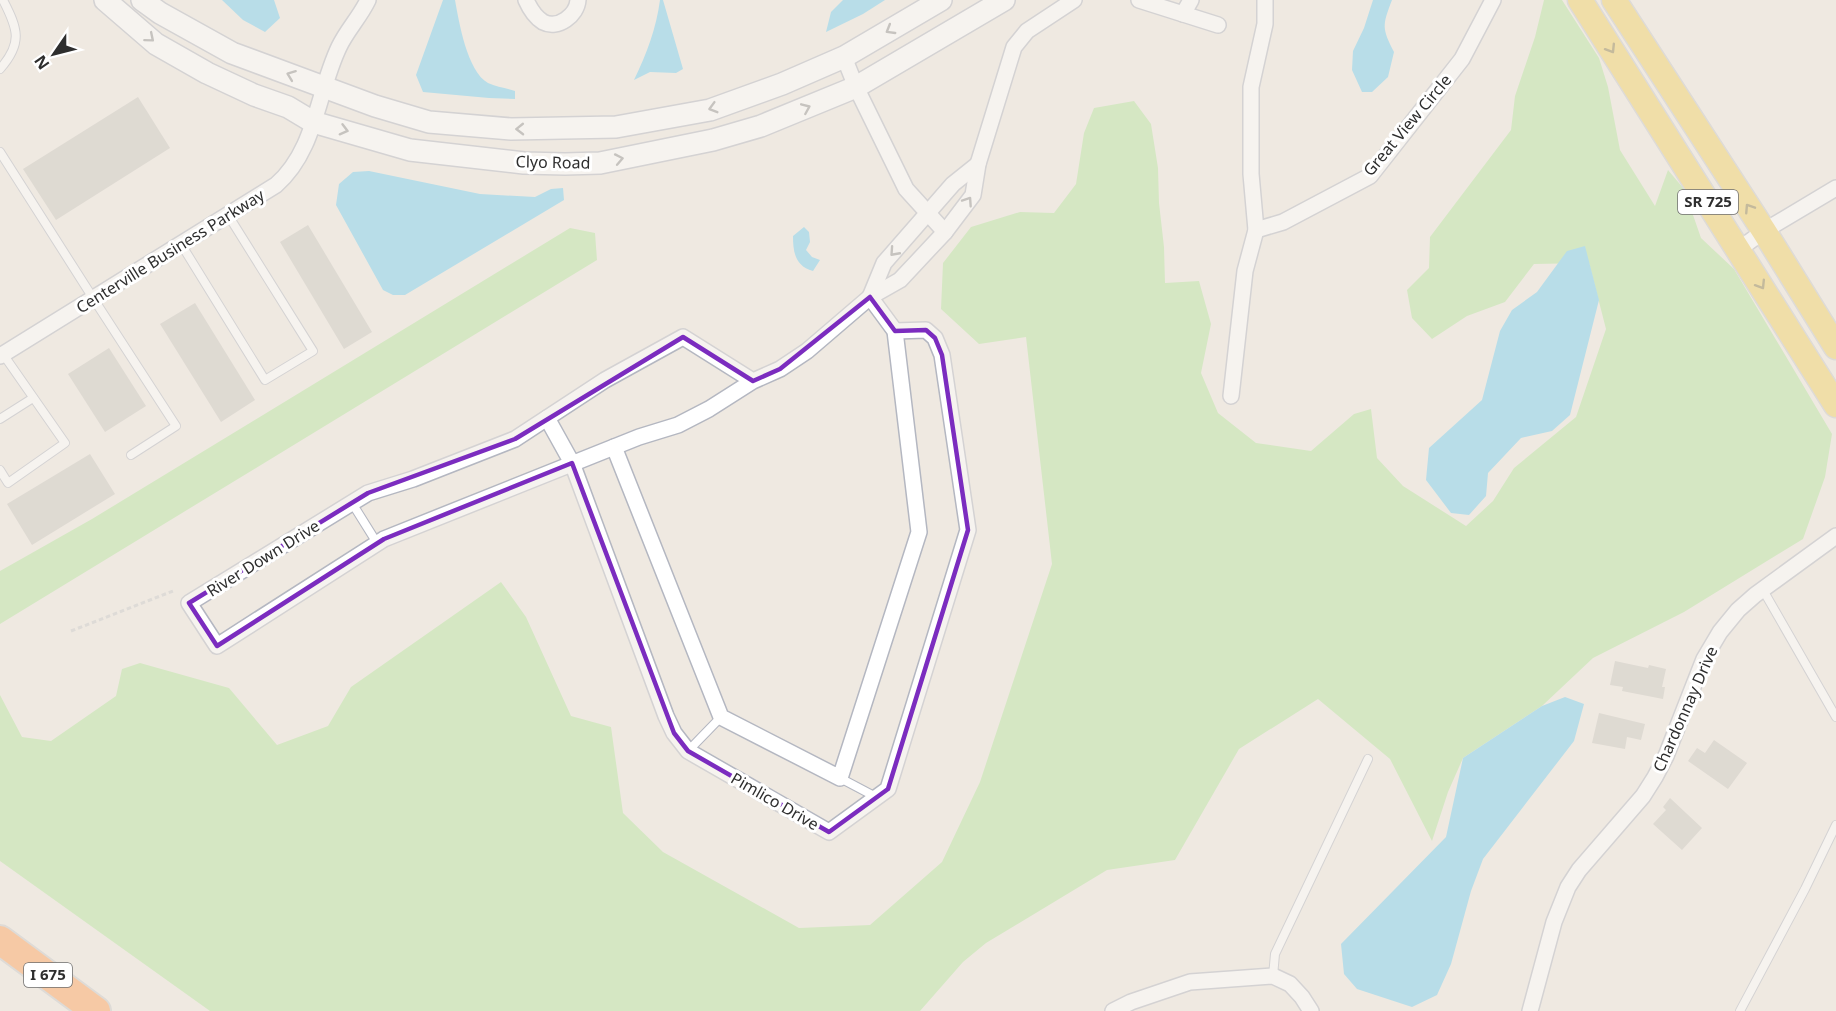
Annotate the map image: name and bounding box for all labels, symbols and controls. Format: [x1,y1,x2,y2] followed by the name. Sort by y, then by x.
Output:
[886,22,897,34] one-way arrow
[24,24,84,84] north arrow
[143,31,154,42] one-way arrow
[1604,43,1615,54] one-way arrow
[29,51,54,74] text: N
[286,69,297,82] one-way arrow
[1358,70,1456,180] street label: Great View Circle
[708,101,719,113] one-way arrow
[800,103,811,115] one-way arrow
[338,123,349,135] one-way arrow
[515,123,524,135] one-way arrow
[515,150,591,174] street label: Clyo Road
[613,153,623,166] one-way arrow
[72,183,269,318] street label: Centerville Business Parkway
[1678,190,1738,214] road number: SR 725
[961,196,972,207] one-way arrow
[1745,204,1757,214] one-way arrow
[890,245,901,256] one-way arrow
[1753,279,1765,289] one-way arrow
[202,514,324,602] street label: River Down Drive
[1647,643,1723,775] street label: Chardonnay Drive
[727,767,823,835] street label: Pimlico Drive
[24,963,72,987] road number: I 675

